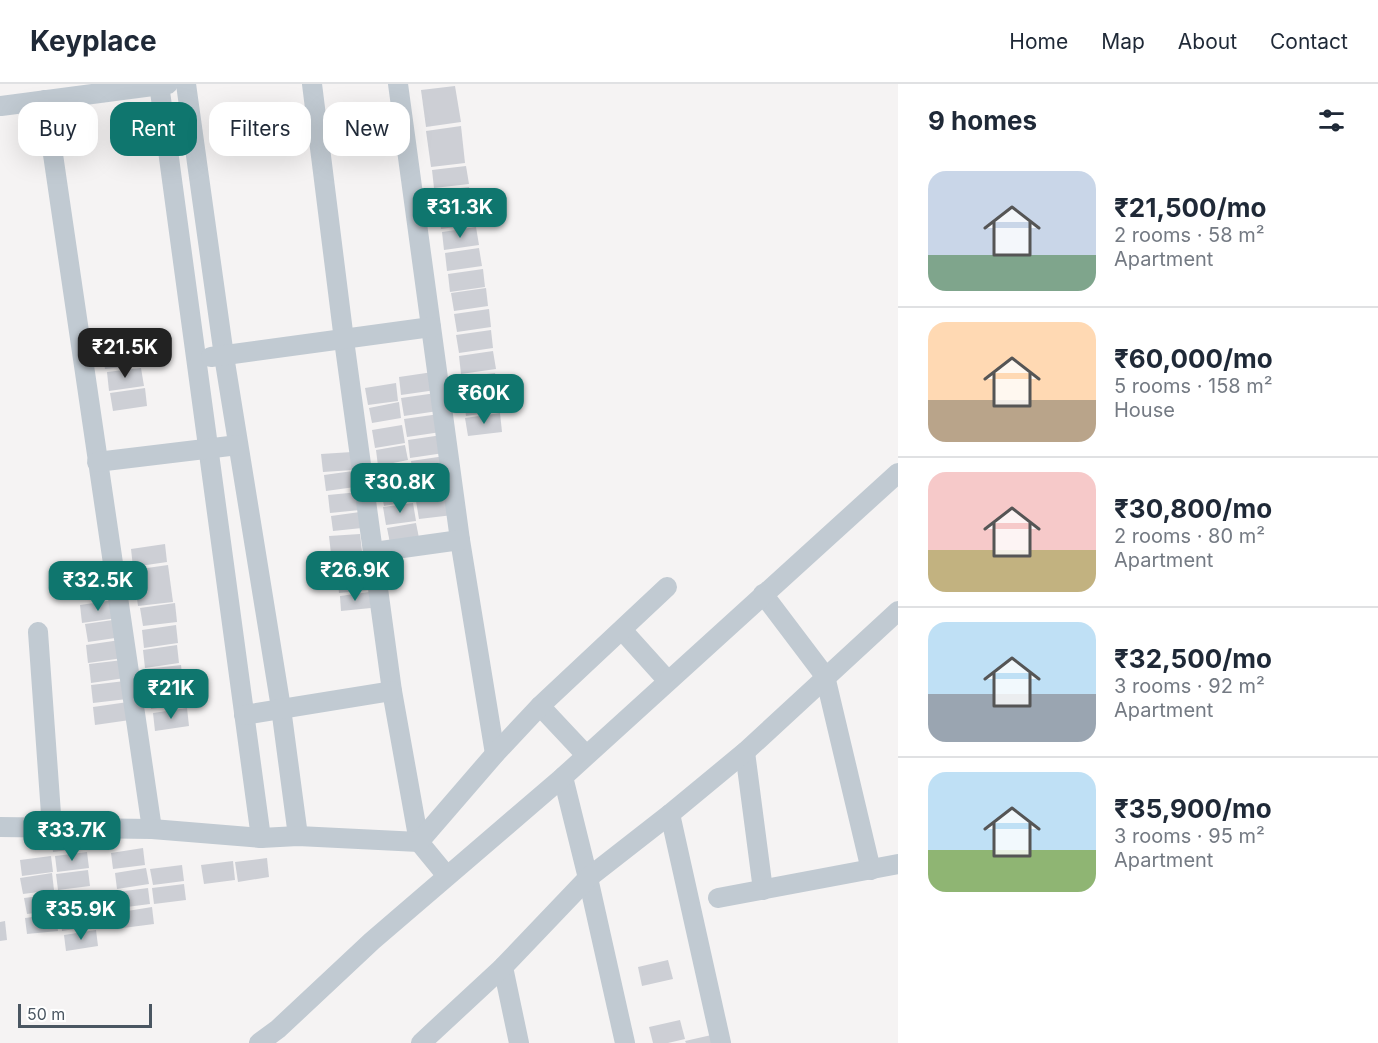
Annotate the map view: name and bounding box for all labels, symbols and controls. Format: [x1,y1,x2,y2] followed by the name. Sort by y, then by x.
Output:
[30,24,157,58] text: Keyplace
[1009,29,1068,54] text: Home
[1101,29,1145,54] text: Map
[1178,29,1237,54] text: About
[1270,29,1348,54] text: Contact
[18,102,98,156] chip: Buy
[110,102,197,156] chip: Rent
[209,102,311,156] chip: Filters
[323,102,410,156] chip: New
[1315,104,1348,137] icon: filters
[928,105,1037,136] text: 9 homes
[411,188,509,239] pin: ₹31.3K
[1114,192,1266,223] text: ₹21,500/mo
[427,195,493,219] text: ₹31.3K
[976,195,1048,267] icon: home
[1114,223,1265,247] text: 2 rooms · 58 m²
[1114,247,1213,271] text: Apartment
[76,328,174,379] pin: ₹21.5K
[92,335,158,359] text: ₹21.5K
[1114,343,1273,374] text: ₹60,000/mo
[976,346,1048,418] icon: home
[448,374,520,425] pin: ₹60K
[1114,374,1273,398] text: 5 rooms · 158 m²
[458,381,510,405] text: ₹60K
[1114,398,1175,422] text: House
[351,463,449,514] pin: ₹30.8K
[365,470,435,494] text: ₹30.8K
[1114,493,1272,524] text: ₹30,800/mo
[976,496,1048,568] icon: home
[1114,524,1265,548] text: 2 rooms · 80 m²
[1114,548,1213,572] text: Apartment
[306,551,404,602] pin: ₹26.9K
[320,558,390,582] text: ₹26.9K
[49,561,147,612] pin: ₹32.5K
[63,568,133,592] text: ₹32.5K
[1114,643,1272,674] text: ₹32,500/mo
[976,646,1048,718] icon: home
[135,669,207,720] pin: ₹21K
[1114,674,1265,698] text: 3 rooms · 92 m²
[147,676,195,700] text: ₹21K
[1114,698,1213,722] text: Apartment
[1114,793,1272,824] text: ₹35,900/mo
[976,796,1048,868] icon: home
[23,811,121,862] pin: ₹33.7K
[37,818,107,842] text: ₹33.7K
[1114,824,1265,848] text: 3 rooms · 95 m²
[1114,848,1213,872] text: Apartment
[32,890,130,941] pin: ₹35.9K
[46,897,116,921] text: ₹35.9K
[18,1001,152,1028] scale bar
[27,1004,65,1024] text: 50 m

